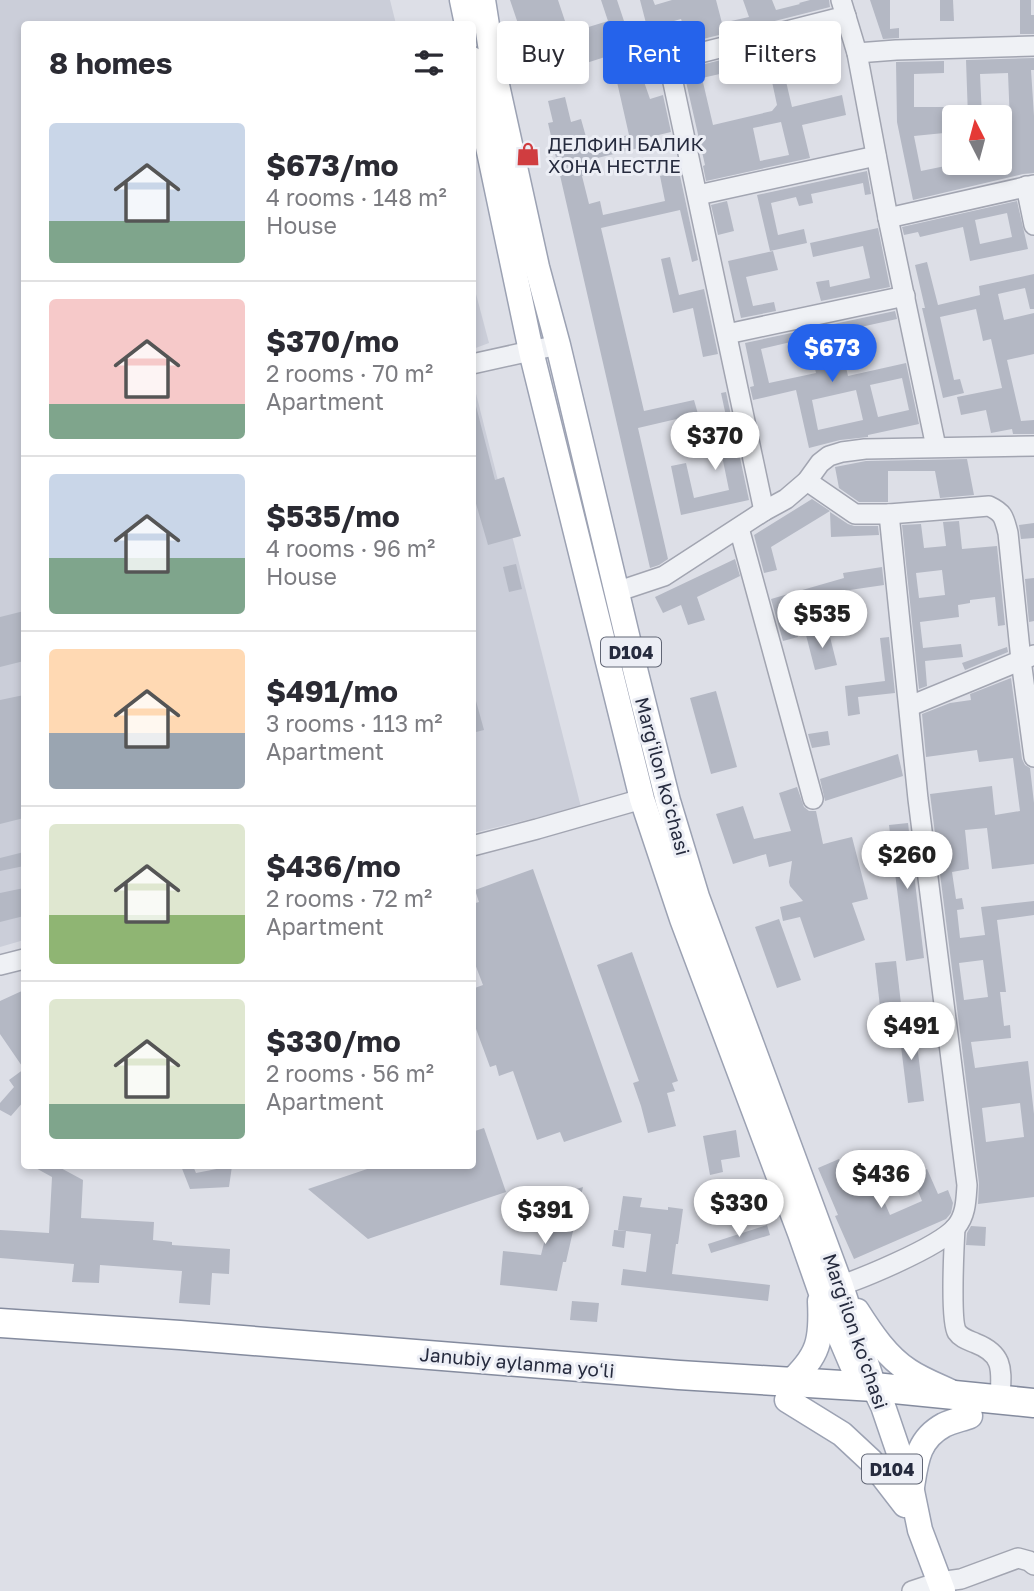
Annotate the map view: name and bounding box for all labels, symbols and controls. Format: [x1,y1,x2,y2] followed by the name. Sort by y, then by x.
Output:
[497,21,589,84] chip: Buy
[603,21,705,84] chip: Rent
[719,21,841,84] chip: Filters
[410,44,448,82] icon: filters
[49,45,173,81] text: 8 homes
[942,105,1012,175] north arrow
[942,105,1012,175] map controls
[548,132,704,177] place label: ДЕЛФИН БАЛИК ХОНА НЕСТЛЕ
[514,140,542,168] shop icon: ДЕЛФИН БАЛИК ХОНА НЕСТЛЕ
[266,147,398,183] text: $673/mo
[105,151,189,235] icon: home
[266,183,447,211] text: 4 rooms · 148 m²
[266,211,337,239] text: House
[266,323,399,359] text: $370/mo
[791,324,873,384] pin: $673
[105,327,189,411] icon: home
[804,333,860,361] text: $673
[266,359,433,387] text: 2 rooms · 70 m²
[266,387,384,415] text: Apartment
[674,412,756,472] pin: $370
[687,421,743,449] text: $370
[266,498,400,534] text: $535/mo
[105,502,189,586] icon: home
[266,534,435,562] text: 4 rooms · 96 m²
[266,562,337,590] text: House
[781,590,863,650] pin: $535
[793,599,851,627] text: $535
[601,638,661,666] road number: D104
[266,673,398,709] text: $491/mo
[105,677,189,761] icon: home
[631,694,695,858] street label: Margʻilon koʻchasi
[266,709,443,737] text: 3 rooms · 113 m²
[266,737,384,765] text: Apartment
[866,832,948,891] pin: $260
[878,840,937,868] text: $260
[266,848,401,884] text: $436/mo
[105,852,189,936] icon: home
[266,884,432,912] text: 2 rooms · 72 m²
[266,912,384,940] text: Apartment
[870,1002,952,1062] pin: $491
[883,1011,939,1039] text: $491
[266,1023,401,1059] text: $330/mo
[105,1027,189,1111] icon: home
[266,1059,434,1087] text: 2 rooms · 56 m²
[266,1087,384,1115] text: Apartment
[840,1150,922,1210] pin: $436
[852,1159,910,1187] text: $436
[698,1180,780,1239] pin: $330
[504,1186,586,1246] pin: $391
[710,1188,768,1216] text: $330
[517,1195,573,1223] text: $391
[819,1250,893,1412] street label: Margʻilon koʻchasi
[419,1342,615,1382] street label: Janubiy aylanma yoʻli
[862,1454,922,1484] road number: D104

